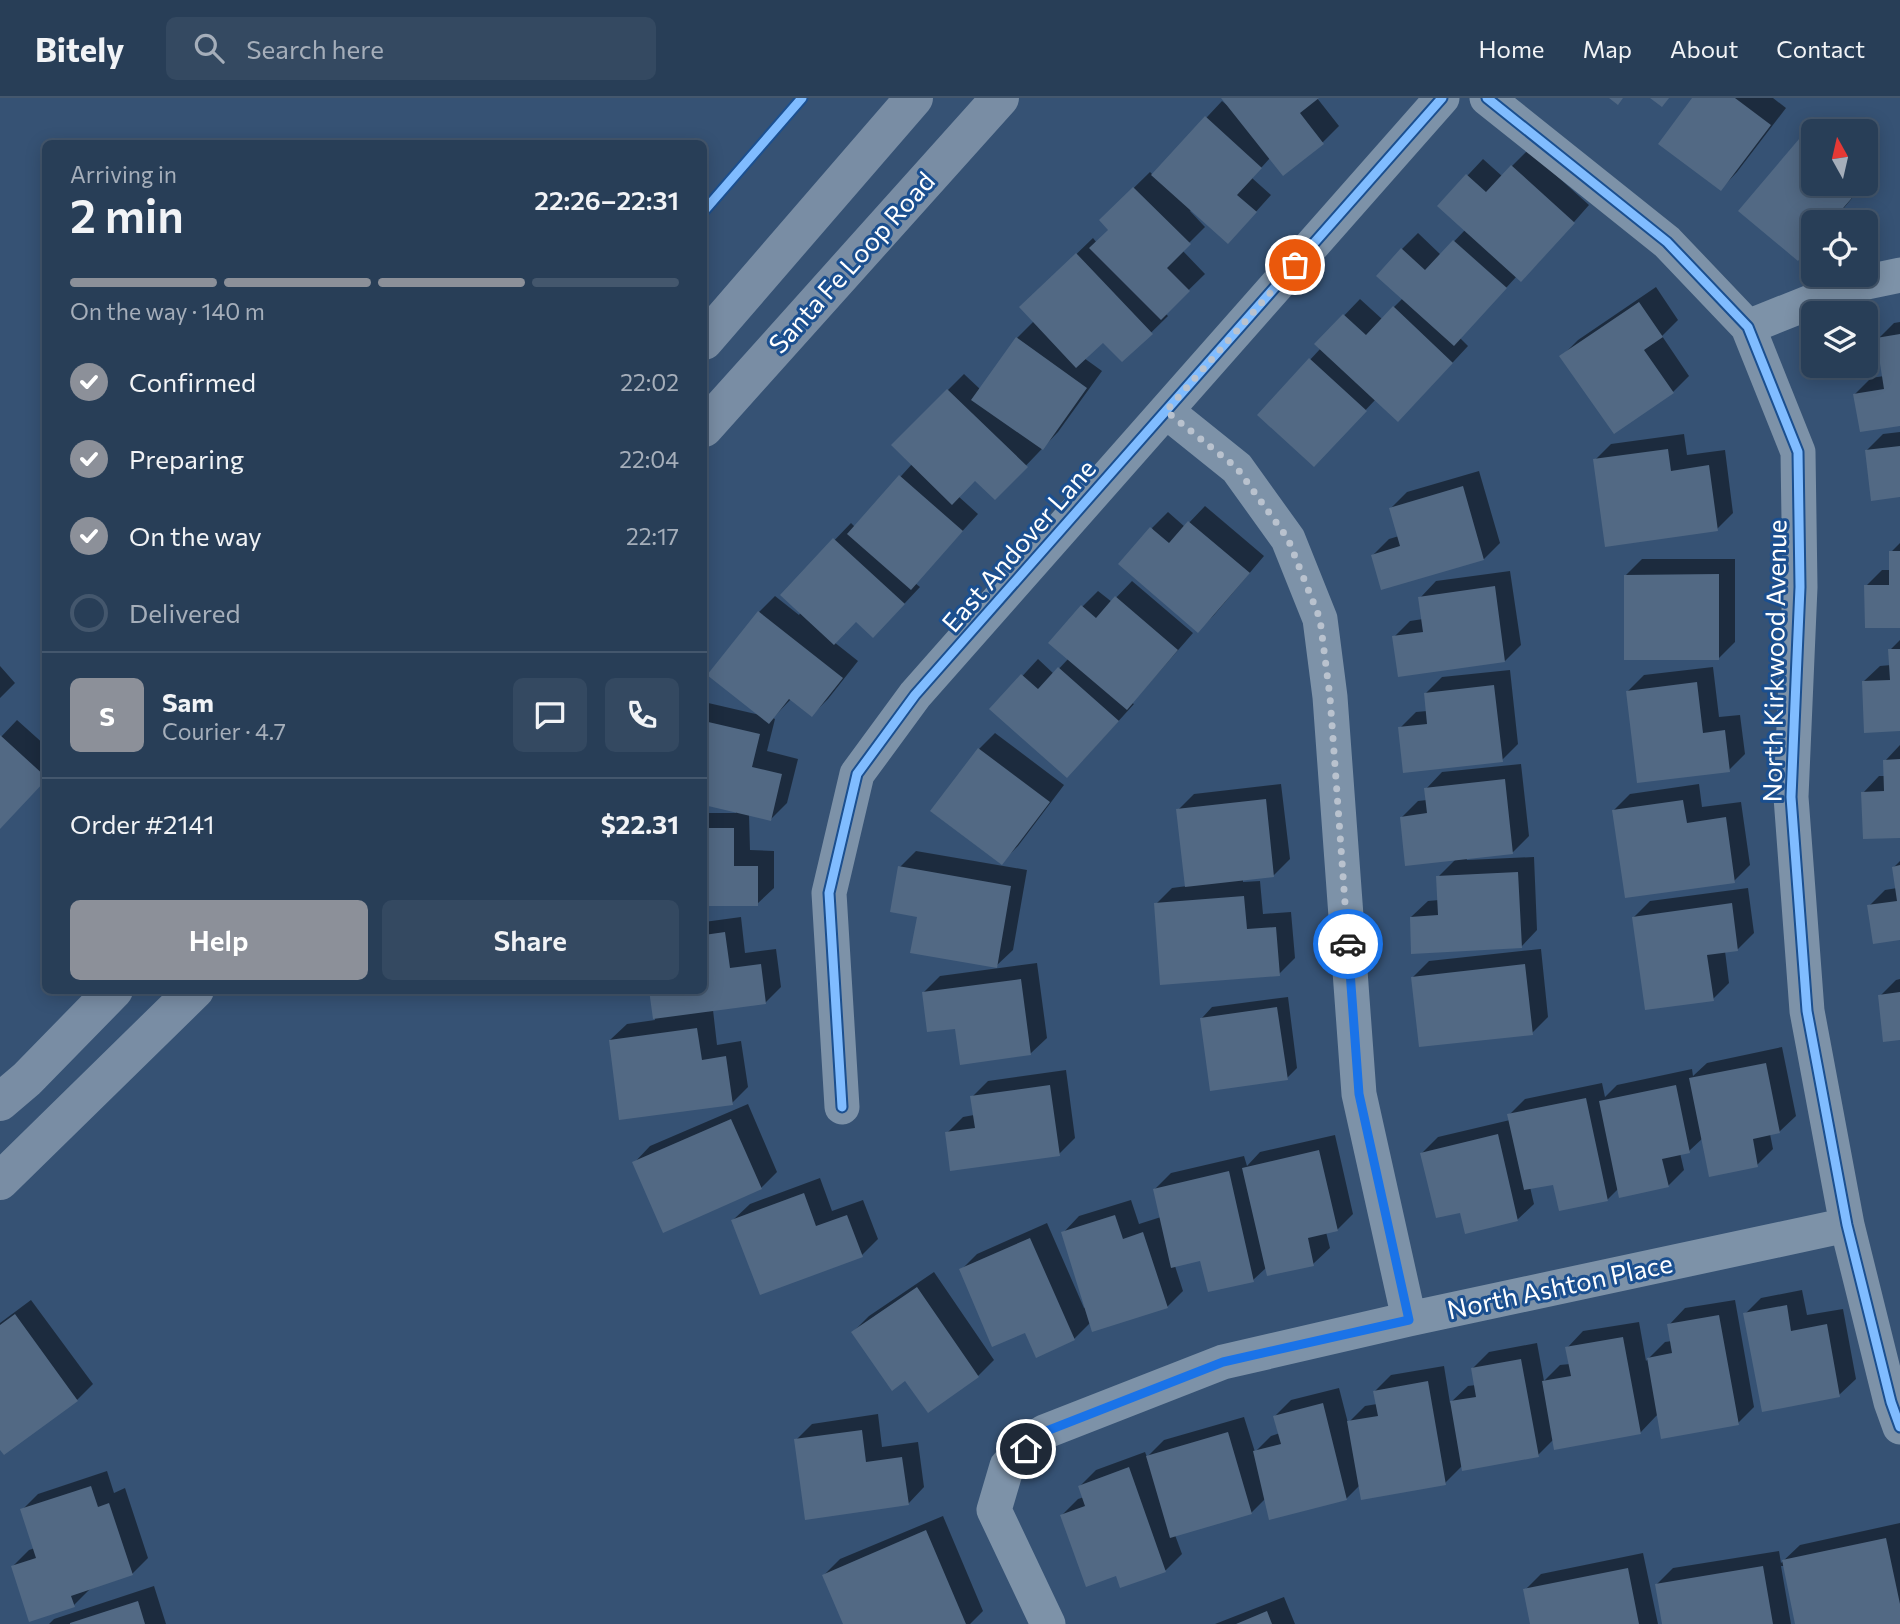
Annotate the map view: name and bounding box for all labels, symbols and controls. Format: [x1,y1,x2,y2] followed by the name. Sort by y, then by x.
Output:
[166,17,656,80] search box
[35,28,124,69] text: Bitely
[190,29,228,67] icon: search
[246,33,384,64] text: Search here
[1479,34,1545,63] text: Home
[1583,34,1632,63] text: Map
[1670,34,1738,63] text: About
[1776,34,1865,63] text: Contact
[1801,119,1878,196] north arrow
[1801,119,1878,378] map controls
[70,160,177,188] text: Arriving in
[761,165,940,359] street label: Santa Fe Loop Road
[534,184,679,215] text: 22:26–22:31
[70,186,184,242] text: 2 min
[1801,210,1878,287] button: locate
[1265,235,1325,295] pin
[1276,246,1314,284] icon: bag
[70,297,265,325] text: On the way · 140 m
[1801,301,1878,378] button: layers
[70,363,108,401] icon: check
[129,366,256,397] text: Confirmed
[620,368,679,396] text: 22:02
[70,440,108,478] icon: check
[129,443,244,474] text: Preparing
[619,445,679,473] text: 22:04
[935,452,1101,638] street label: East Andover Lane
[70,517,108,555] icon: check
[1756,519,1791,803] street label: North Kirkwood Avenue
[129,520,262,551] text: On the way
[626,522,679,550] text: 22:17
[129,597,240,628] text: Delivered
[513,678,587,752] button: chat
[605,678,679,752] button: phone
[162,686,214,717] text: Sam
[99,700,115,731] text: S
[162,717,286,745] text: Courier · 4.7
[70,808,215,839] text: Order #2141
[601,808,679,839] text: $22.31
[70,900,368,980] button: Help
[382,900,679,980] button: Share
[1313,909,1383,979] courier
[1329,925,1367,963] icon: car
[1444,1246,1675,1325] street label: North Ashton Place
[996,1419,1056,1479] pin
[1007,1430,1045,1468] icon: home

